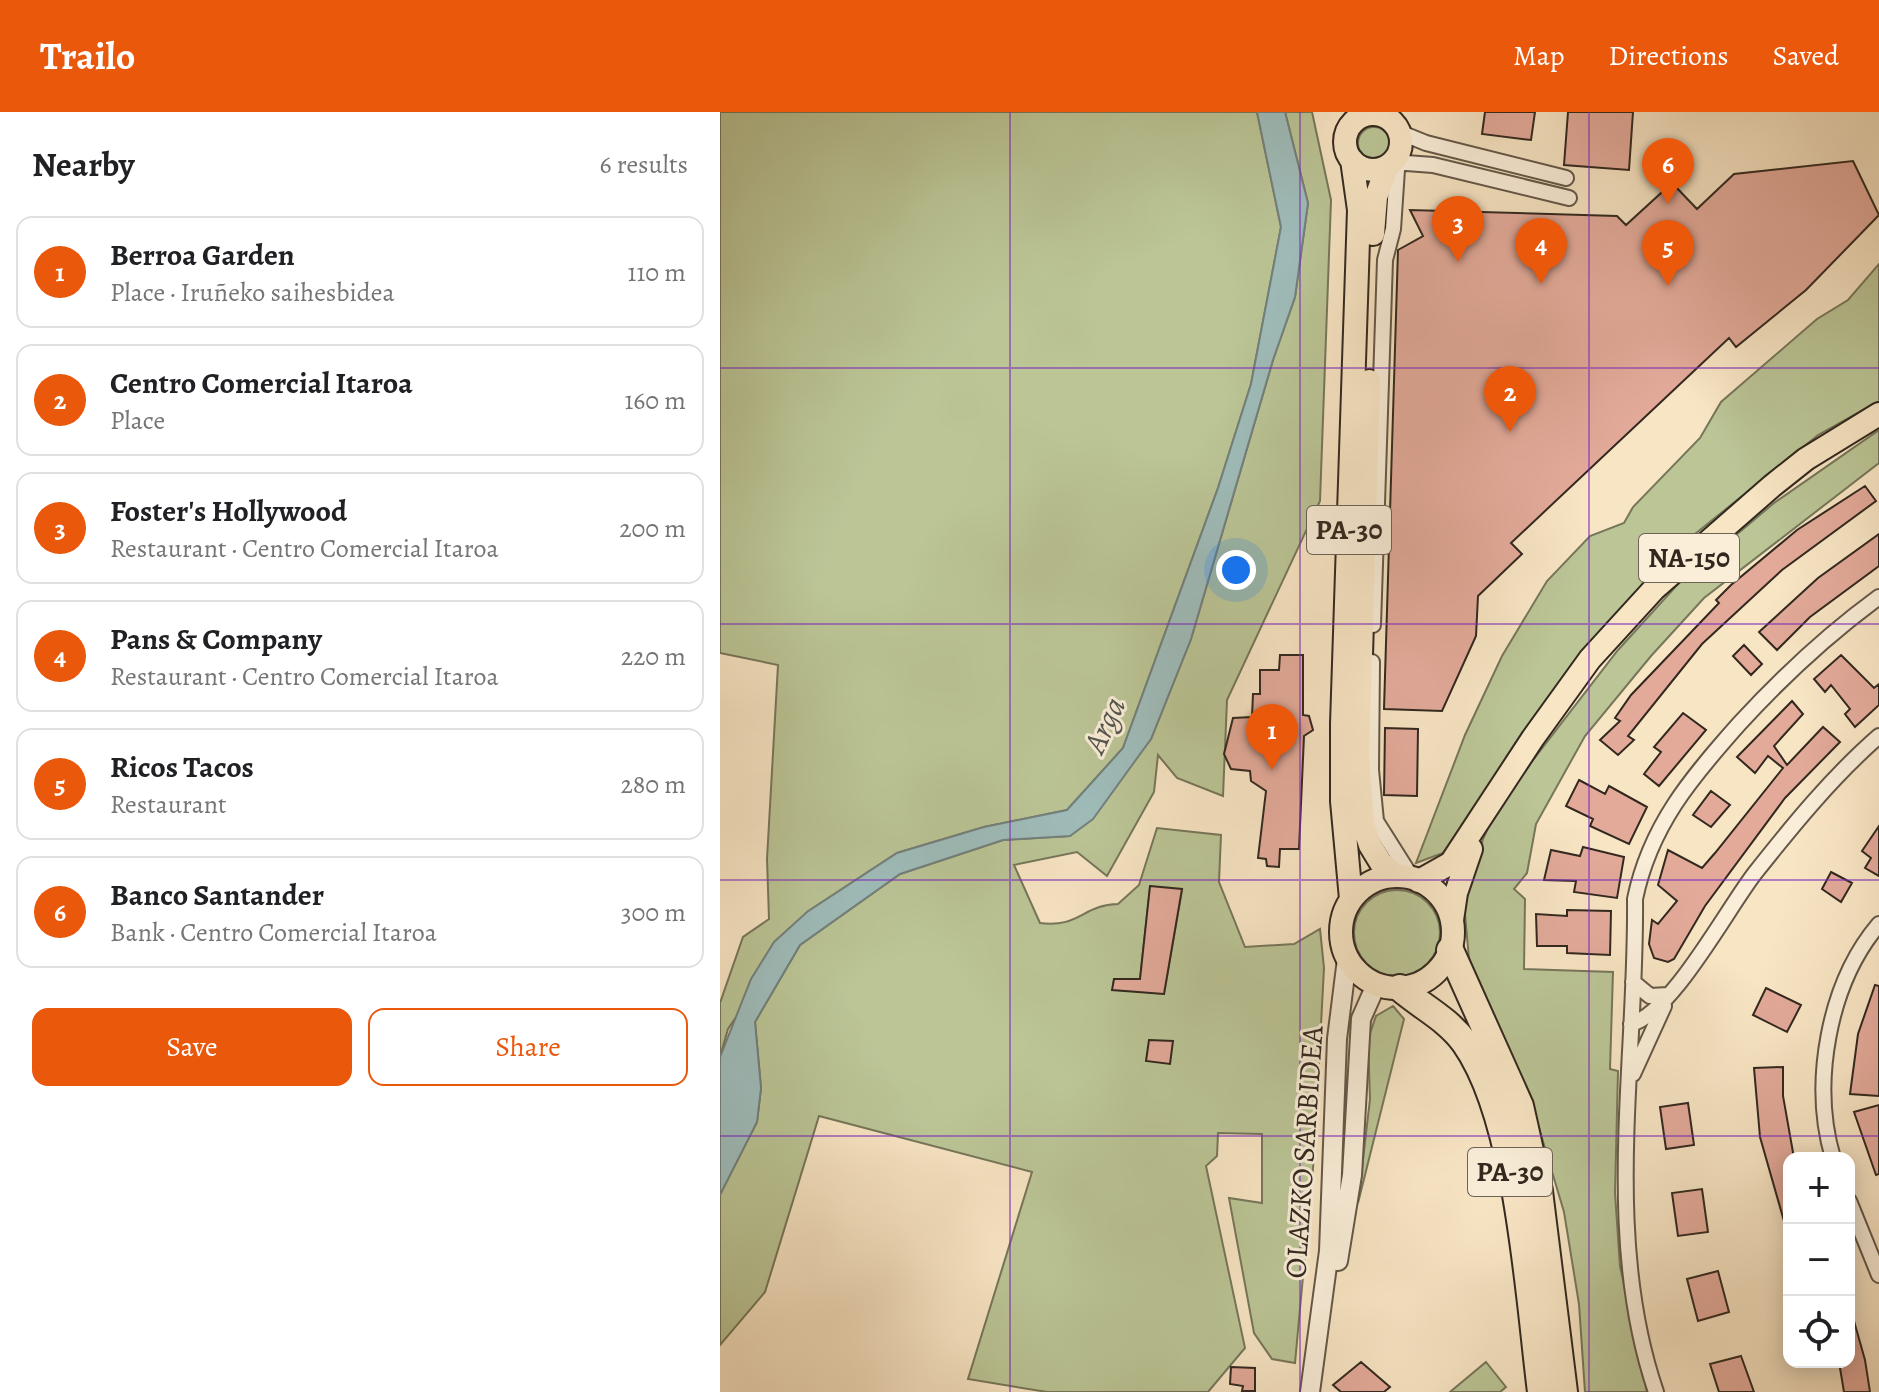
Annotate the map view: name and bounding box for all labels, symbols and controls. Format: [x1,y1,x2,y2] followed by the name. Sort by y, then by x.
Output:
[40,30,135,82] text: Trailo
[1513,37,1564,75] text: Map
[1608,37,1729,75] text: Directions
[1773,37,1839,75] text: Saved
[1642,138,1694,204] pin: 6
[32,141,135,188] text: Nearby
[600,147,688,182] text: 6 results
[1432,196,1484,262] pin: 3
[1515,218,1567,284] pin: 4
[1642,220,1694,286] pin: 5
[110,235,295,275] text: Berroa Garden
[55,255,65,290] text: 1
[628,255,686,290] text: 110 m
[110,275,395,310] text: Place · Iruñeko saihesbidea
[110,363,413,403] text: Centro Comercial Itaroa
[1484,366,1536,432] pin: 2
[54,383,66,418] text: 2
[624,383,686,418] text: 160 m
[110,403,165,438] text: Place
[110,491,347,531] text: Foster's Hollywood
[1307,506,1391,554] road number: PA-30
[54,511,66,546] text: 3
[619,511,686,546] text: 200 m
[110,531,499,566] text: Restaurant · Centro Comercial Itaroa
[1639,534,1739,582] road number: NA-150
[1216,550,1256,590] your location
[110,619,322,659] text: Pans & Company
[54,639,66,674] text: 4
[621,639,686,674] text: 220 m
[110,659,499,694] text: Restaurant · Centro Comercial Itaroa
[1071,690,1136,762] water label: Arga
[1246,704,1298,770] pin: 1
[110,747,254,787] text: Ricos Tacos
[54,767,66,802] text: 5
[620,767,686,802] text: 280 m
[110,787,227,822] text: Restaurant
[110,875,324,915] text: Banco Santander
[54,895,66,930] text: 6
[621,895,686,930] text: 300 m
[110,915,437,950] text: Bank · Centro Comercial Itaroa
[32,1008,352,1086] button: Save
[368,1008,688,1086] button: Share
[1275,1024,1333,1280] street label: OLAZKO SARBIDEA
[1468,1148,1552,1196] road number: PA-30
[1783,1152,1855,1368] map controls
[1783,1152,1855,1224] button: +
[1783,1224,1855,1296] button: −
[1783,1296,1855,1368] button: locate

